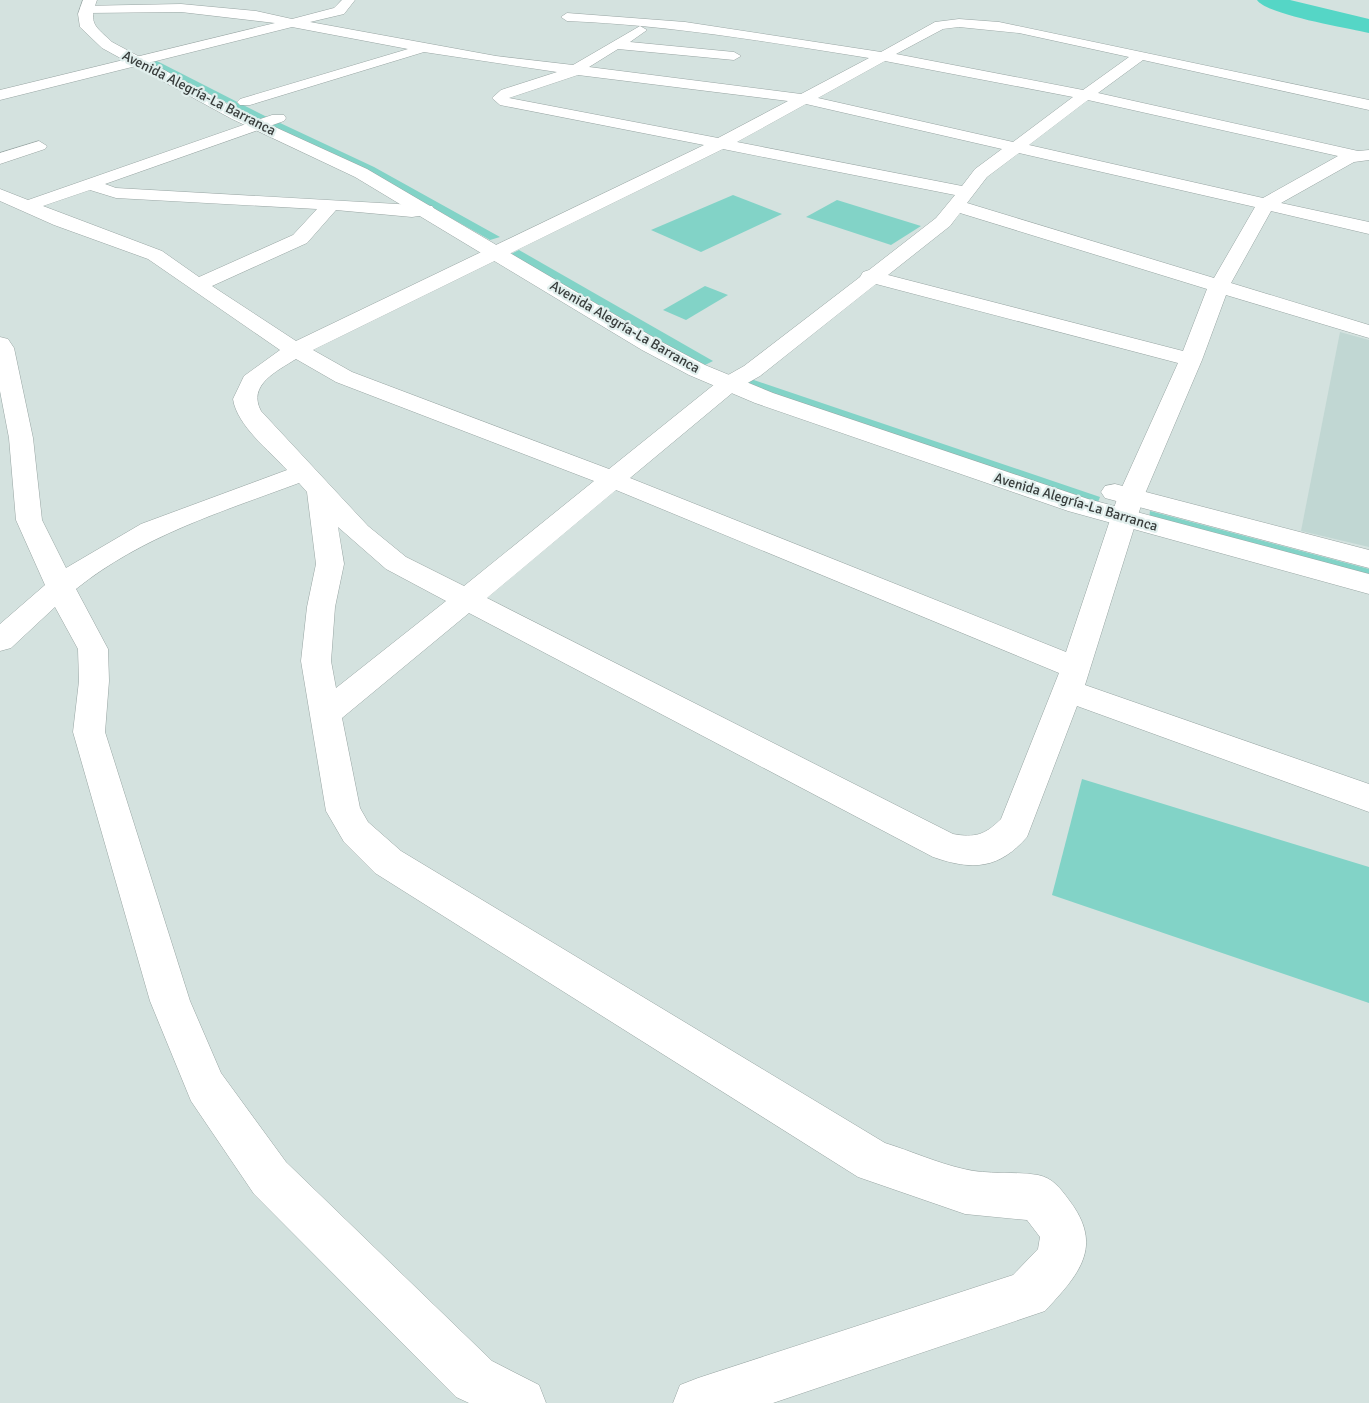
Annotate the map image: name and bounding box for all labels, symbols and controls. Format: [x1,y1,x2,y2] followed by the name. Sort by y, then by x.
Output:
[119,47,279,139] street label: Avenida Alegría-La Barranca
[547,277,703,377] street label: Avenida Alegría-La Barranca
[992,469,1160,535] street label: Avenida Alegría-La Barranca

